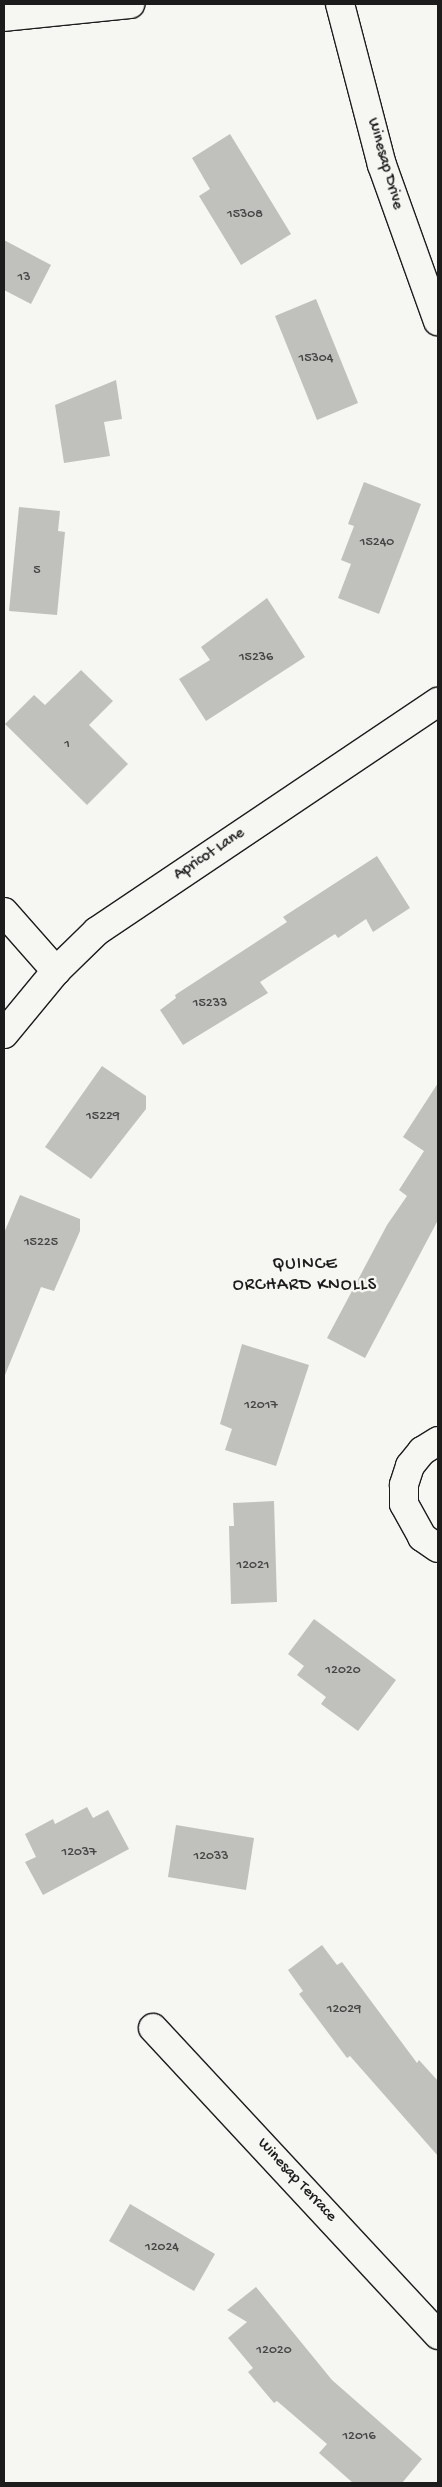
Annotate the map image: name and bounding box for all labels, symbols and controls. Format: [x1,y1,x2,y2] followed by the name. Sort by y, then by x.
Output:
[362,116,406,212] street label: Winesap Drive
[227,207,263,223] house number: 15308
[18,270,30,286] house number: 13
[299,351,333,367] house number: 15304
[360,535,394,551] house number: 15240
[33,563,41,579] house number: 5
[239,650,273,666] house number: 15236
[64,737,70,753] house number: 1
[171,824,249,886] street label: Apricot Lane
[193,996,227,1012] house number: 15233
[86,1109,120,1125] house number: 15229
[24,1235,58,1251] house number: 15225
[231,1255,379,1298] district label: QUINCE ORCHARD KNOLLS
[244,1398,278,1414] house number: 12017
[237,1558,269,1574] house number: 12021
[325,1663,361,1679] house number: 12020
[61,1845,97,1861] house number: 12037
[194,1849,228,1865] house number: 12033
[327,2002,361,2018] house number: 12029
[252,2135,340,2227] street label: Winesap Terrace
[145,2240,179,2256] house number: 12024
[256,2343,292,2359] house number: 12020
[342,2429,376,2445] house number: 12016

